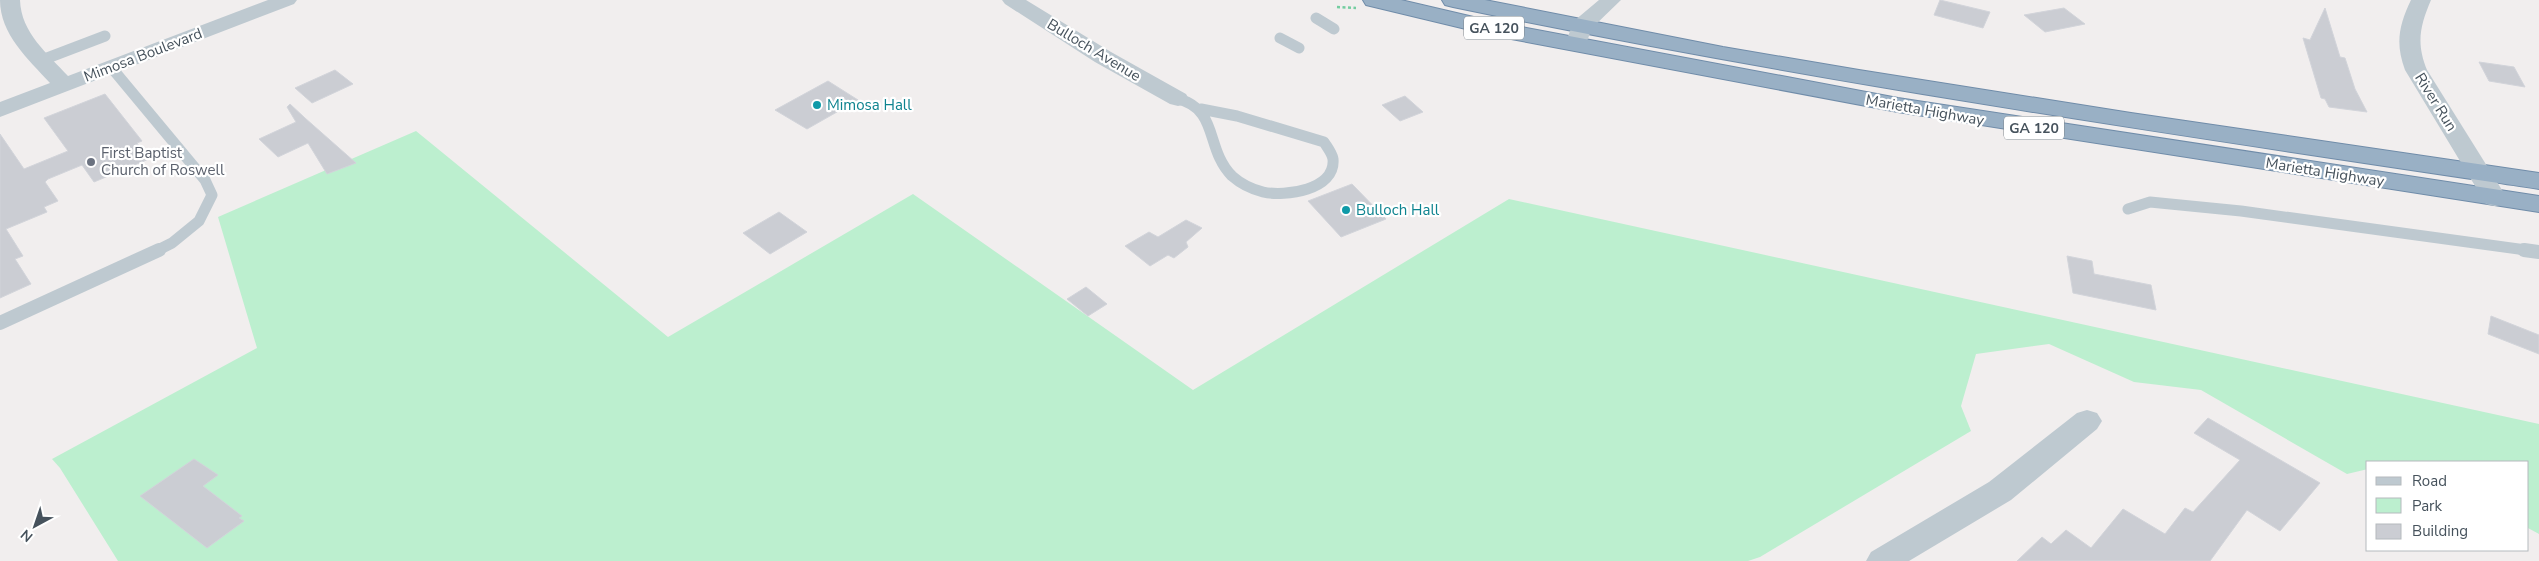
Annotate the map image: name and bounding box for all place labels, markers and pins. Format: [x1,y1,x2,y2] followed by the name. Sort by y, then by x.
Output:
[827,95,912,115] place label: Mimosa Hall
[811,99,823,111] marker: Mimosa Hall
[101,143,225,180] place label: First Baptist Church of Roswell
[85,156,97,168] marker: First Baptist Church of Roswell
[1356,200,1440,220] place label: Bulloch Hall
[1340,204,1352,216] marker: Bulloch Hall

